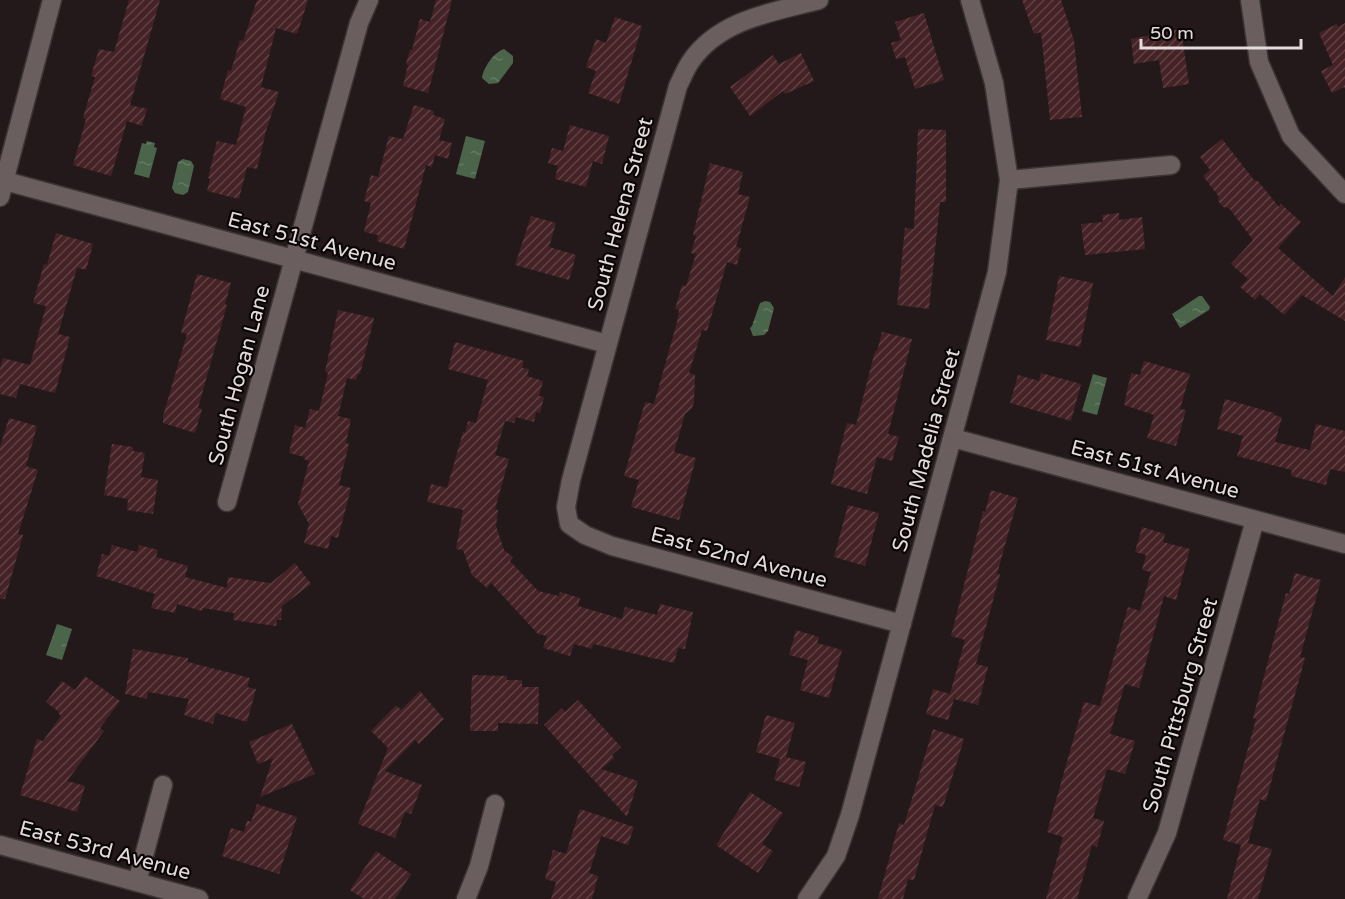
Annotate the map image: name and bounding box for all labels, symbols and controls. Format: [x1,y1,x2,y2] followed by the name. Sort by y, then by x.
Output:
[1141,12,1302,50] scale bar
[1150,22,1194,44] text: 50 m
[583,115,658,314] street label: South Helena Street
[225,207,399,276] street label: East 51st Avenue
[203,282,276,468] street label: South Hogan Lane
[887,346,966,555] street label: South Madelia Street
[1068,435,1242,504] street label: East 51st Avenue
[648,522,830,593] street label: East 52nd Avenue
[1138,595,1223,816] street label: South Pittsburg Street
[16,816,193,885] street label: East 53rd Avenue

